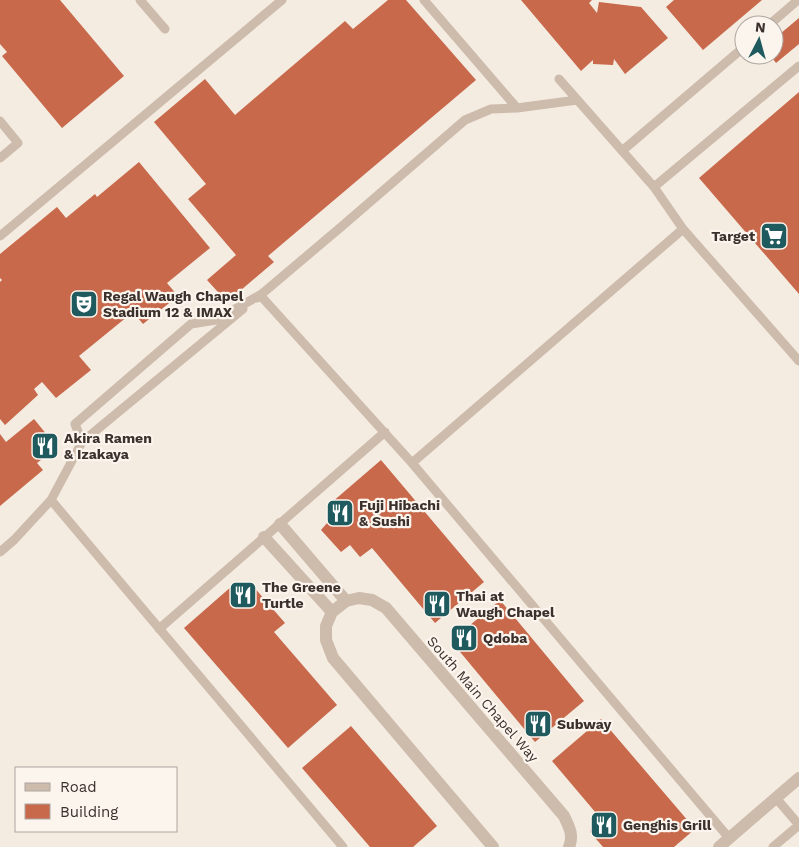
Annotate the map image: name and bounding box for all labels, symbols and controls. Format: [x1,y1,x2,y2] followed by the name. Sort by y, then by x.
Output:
[734,15,784,65] north arrow
[754,19,766,36] text: N
[759,221,789,251] supermarket icon: Target
[711,228,755,244] place label: Target
[103,288,244,320] place label: Regal Waugh Chapel Stadium 12 & IMAX
[69,289,99,319] theatre icon: Regal Waugh Chapel Stadium 12 & IMAX
[64,430,152,462] place label: Akira Ramen & Izakaya
[30,431,60,461] restaurant icon: Akira Ramen & Izakaya
[359,497,440,529] place label: Fuji Hibachi & Sushi
[325,498,355,528] restaurant icon: Fuji Hibachi & Sushi
[262,579,341,611] place label: The Greene Turtle
[228,580,258,610] restaurant icon: The Greene Turtle
[456,588,555,620] place label: Thai at Waugh Chapel
[422,589,452,619] restaurant icon: Thai at Waugh Chapel
[449,623,479,653] restaurant icon: Qdoba
[483,630,528,646] place label: Qdoba
[424,633,542,766] street label: South Main Chapel Way
[523,709,553,739] restaurant icon: Subway
[557,716,611,732] place label: Subway
[15,767,178,832] legend
[60,778,97,796] text: Road
[60,803,118,821] text: Building
[589,810,619,840] restaurant icon: Genghis Grill
[623,817,712,833] place label: Genghis Grill

